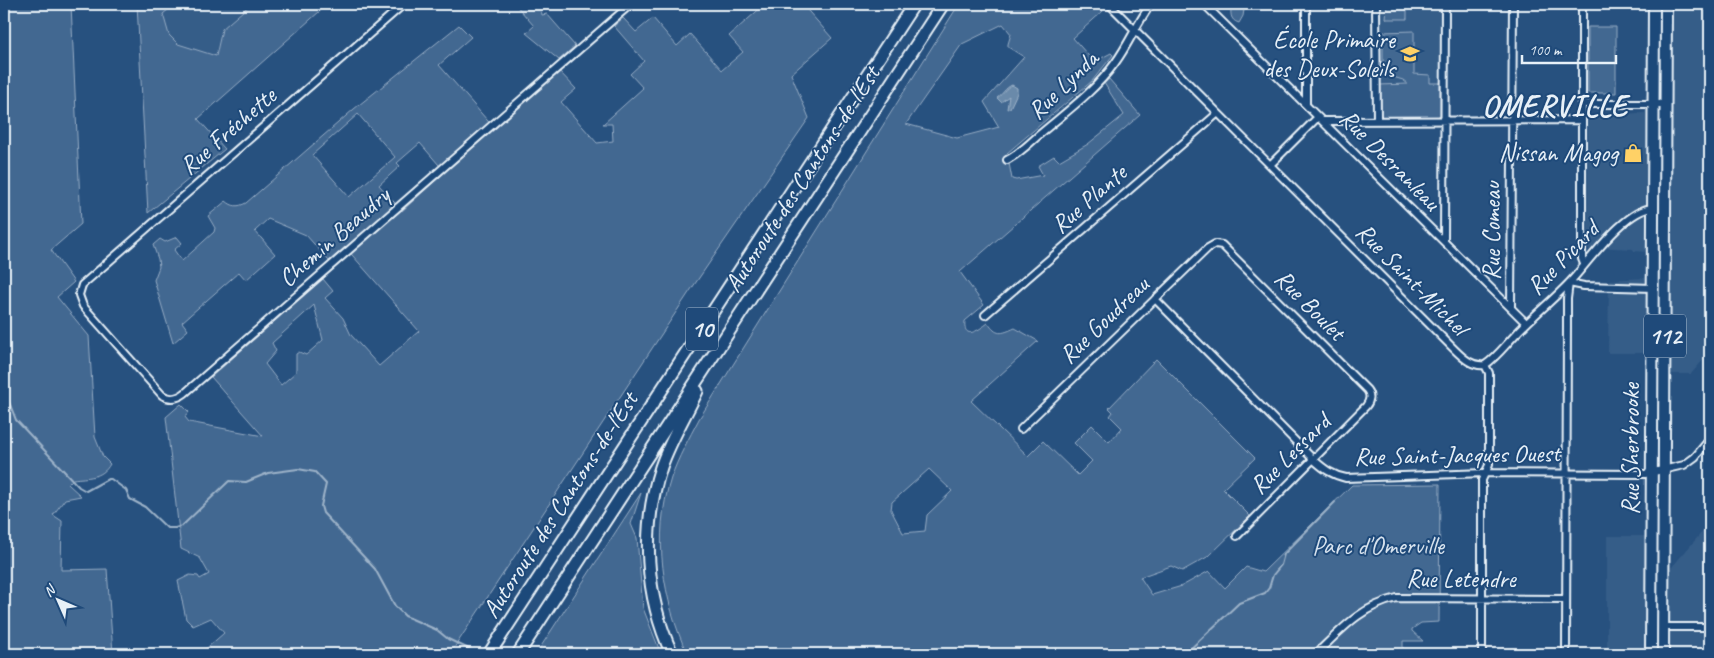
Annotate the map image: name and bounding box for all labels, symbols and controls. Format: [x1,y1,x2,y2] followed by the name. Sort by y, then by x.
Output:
[1263,24,1397,85] place label: École Primaire des Deux-Soleils
[1522,32,1615,64] scale bar
[1529,41,1563,60] text: 100 m
[1021,42,1107,127] street label: Rue Lynda
[1399,43,1421,65] school or university icon: École Primaire des Deux-Soleils
[717,58,889,298] street label: Autoroute des Cantons-de-l'Est
[173,79,284,182] street label: Rue Fréchette
[1482,87,1631,125] district label: OMERVILLE
[1333,103,1449,219] street label: Rue Desranleau
[1499,137,1620,169] place label: Nissan Magog
[1622,142,1644,164] shop icon: Nissan Magog
[1045,156,1135,241] street label: Rue Plante
[272,178,398,294] street label: Chemin Beaudry
[1476,180,1508,280] street label: Rue Comeau
[1520,212,1608,302] street label: Rue Picard
[1349,216,1478,345] street label: Rue Saint-Michel
[1268,263,1354,349] street label: Rue Boulet
[1052,268,1157,371] street label: Rue Goudreau
[686,308,718,350] road number: 10
[1644,314,1686,358] road number: 112
[1615,381,1647,515] street label: Rue Sherbrooke
[475,384,647,624] street label: Autoroute des Cantons-de-l'Est
[1243,404,1340,501] street label: Rue Lessard
[1354,437,1563,473] street label: Rue Saint-Jacques Ouest
[1312,530,1446,562] park label: Parc d'Omerville
[1406,563,1518,595] street label: Rue Letendre
[32,576,82,626] north arrow
[40,580,60,600] text: N

